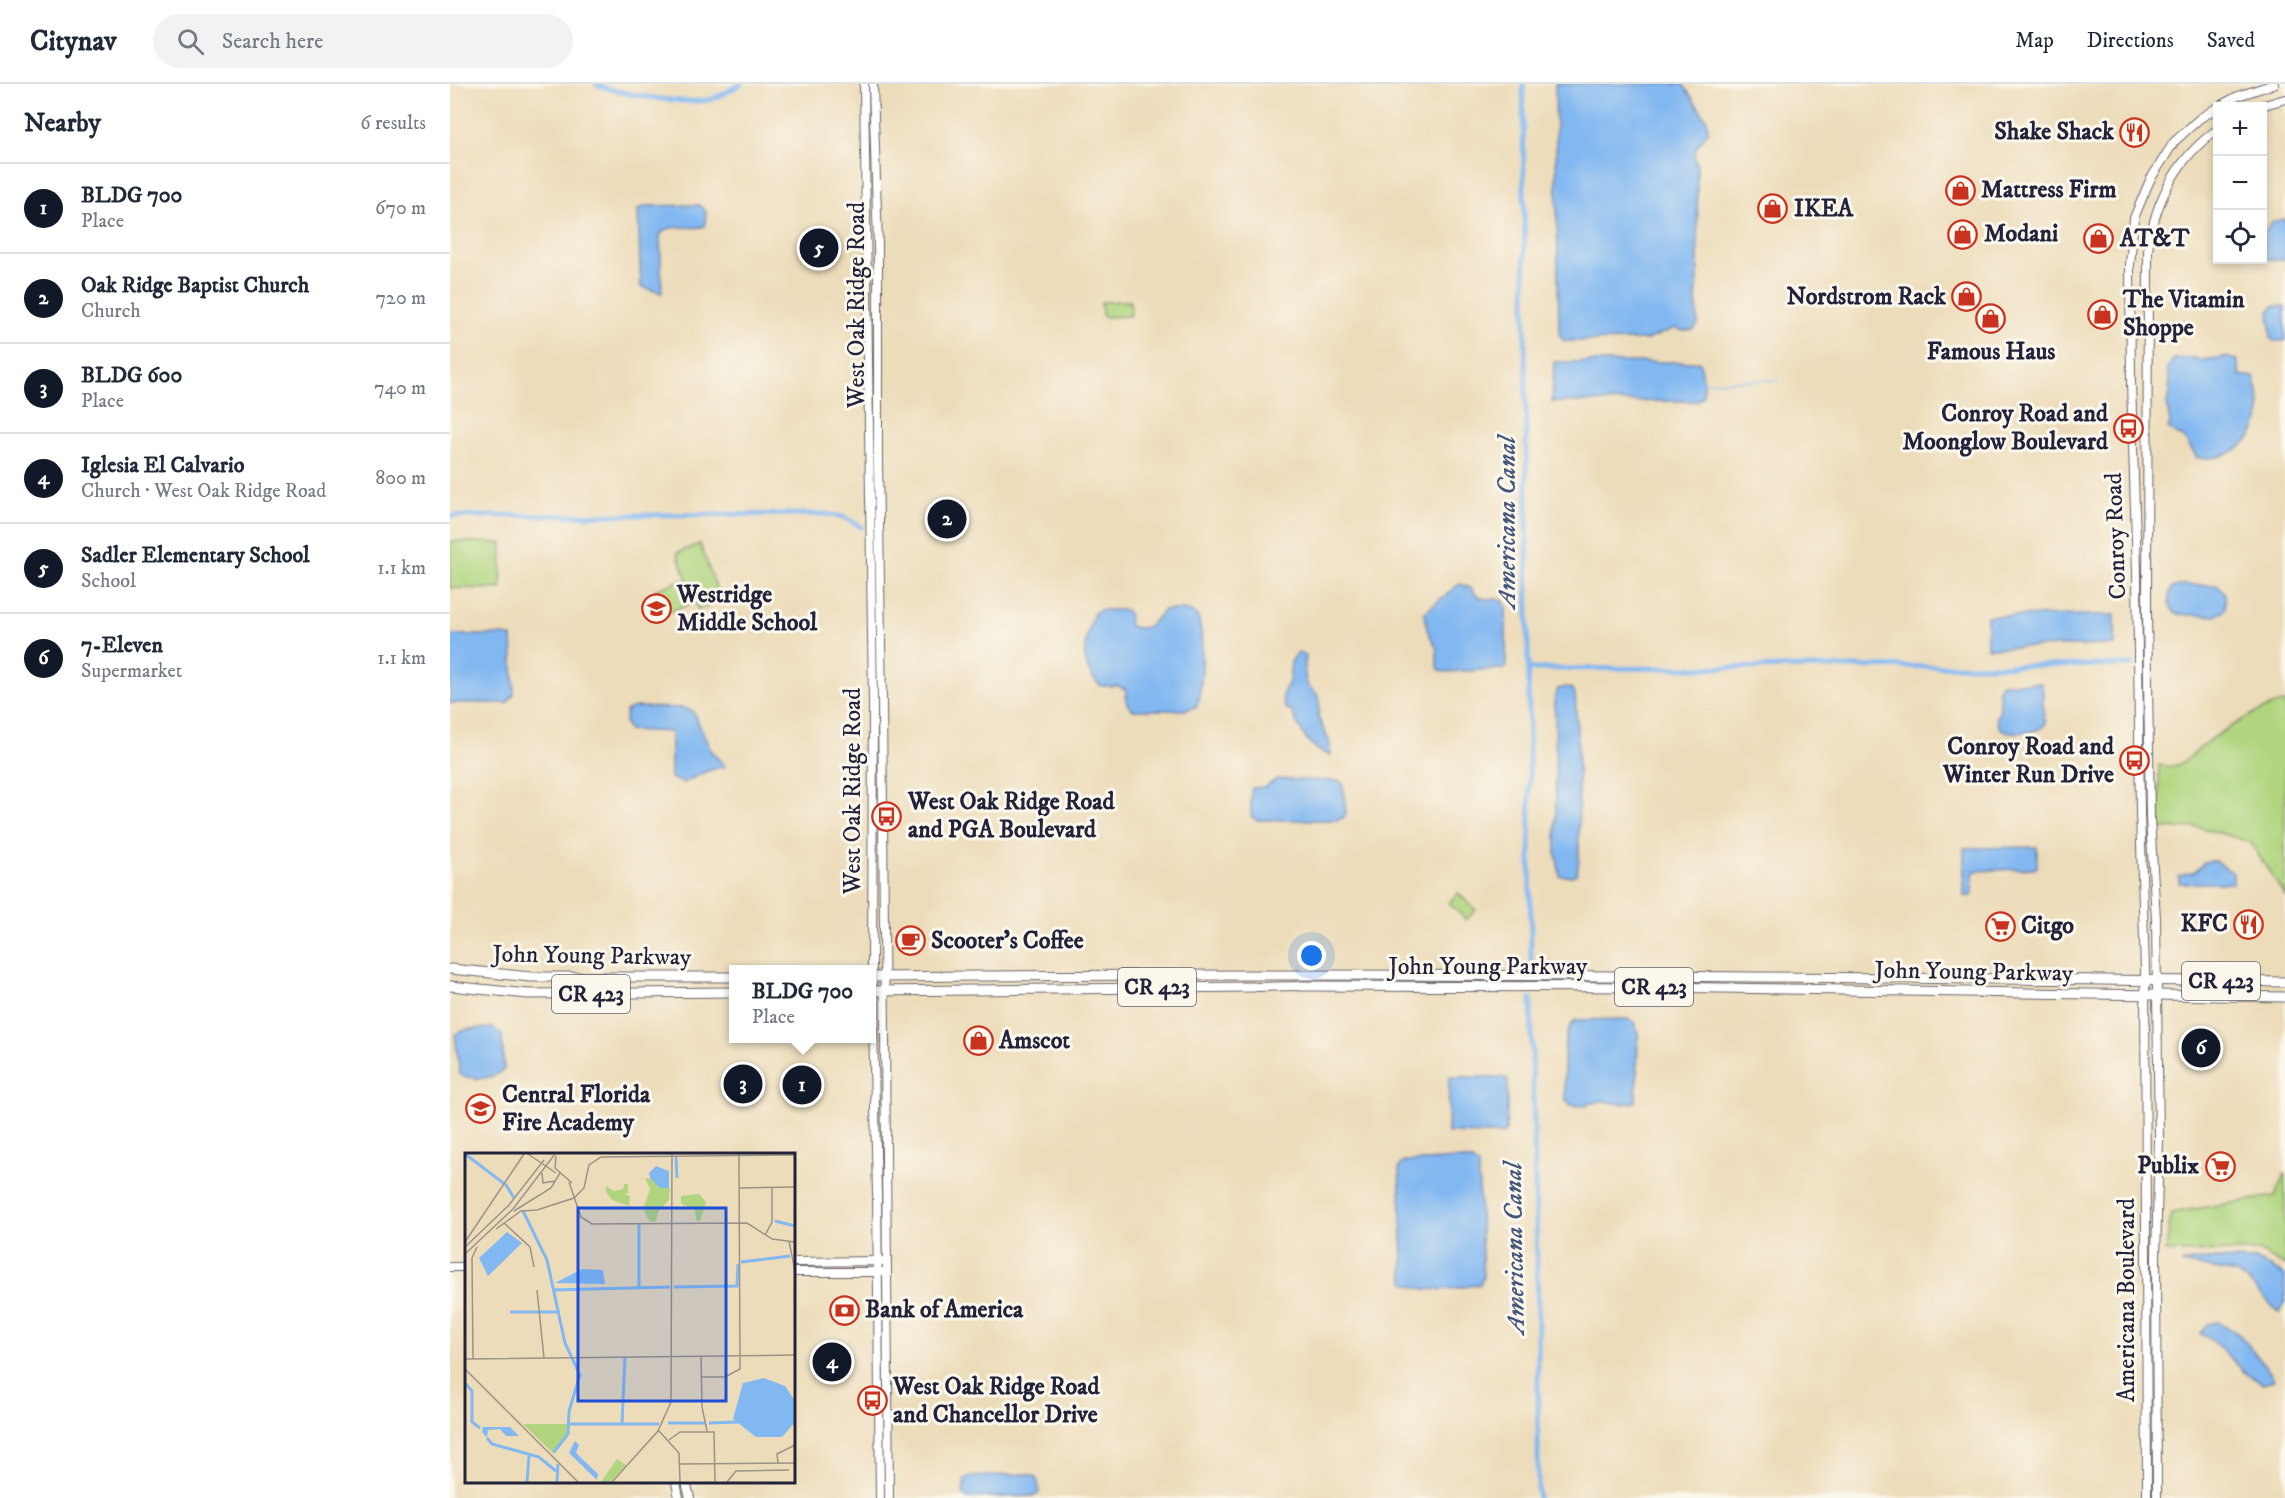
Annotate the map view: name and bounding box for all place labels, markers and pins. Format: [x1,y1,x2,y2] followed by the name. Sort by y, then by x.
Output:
[2119,116,2151,148] restaurant icon: Shake Shack
[1994,117,2115,147] place label: Shake Shack
[1944,174,1976,206] shop icon: Mattress Firm
[1981,175,2116,205] place label: Mattress Firm
[1757,193,1789,225] shop icon: IKEA
[1794,194,1854,224] place label: IKEA
[1947,218,1979,250] shop icon: Modani
[1984,219,2058,249] place label: Modani
[2083,223,2115,255] shop icon: AT&T
[2119,224,2190,254] place label: AT&T
[800,226,838,270] pin: 5
[1951,281,1983,313] shop icon: Nordstrom Rack
[1787,282,1947,312] place label: Nordstrom Rack
[2122,285,2245,343] place label: The Vitamin Shoppe
[2086,298,2118,330] shop icon: The Vitamin Shoppe
[1975,303,2007,335] shop icon: Famous Haus
[1927,337,2055,367] place label: Famous Haus
[1903,399,2109,457] place label: Conroy Road and Moonglow Boulevard
[2113,412,2145,444] bus stop icon: Conroy Road and Moonglow Boulevard
[928,496,966,542] pin: 2
[676,580,818,638] place label: Westridge Middle School
[640,593,672,625] school or university icon: Westridge Middle School
[1942,732,2115,790] place label: Conroy Road and Winter Run Drive
[2119,745,2151,777] bus stop icon: Conroy Road and Winter Run Drive
[907,787,1115,845] place label: West Oak Ridge Road and PGA Boulevard
[871,800,903,832] bus stop icon: West Oak Ridge Road and PGA Boulevard
[2233,908,2265,940] restaurant icon: KFC
[2180,909,2228,939] place label: KFC
[1984,910,2016,942] supermarket icon: Citgo
[2021,911,2074,941] place label: Citgo
[894,925,926,957] cafe icon: Scooter's Coffee
[931,926,1084,956] place label: Scooter's Coffee
[962,1025,994,1057] shop icon: Amscot
[998,1026,1070,1056] place label: Amscot
[2182,1026,2220,1070] pin: 6
[724,1062,762,1106] pin: 3
[782,1062,822,1108] pin: 1
[502,1080,651,1138] place label: Central Florida Fire Academy
[465,1093,497,1125] school or university icon: Central Florida Fire Academy
[2204,1150,2236,1182] supermarket icon: Publix
[2137,1151,2199,1181] place label: Publix
[828,1294,860,1326] bank icon: Bank of America
[865,1295,1024,1325] place label: Bank of America
[812,1340,851,1384] pin: 4
[892,1372,1100,1430] place label: West Oak Ridge Road and Chancellor Drive
[856,1385,888,1417] bus stop icon: West Oak Ridge Road and Chancellor Drive

